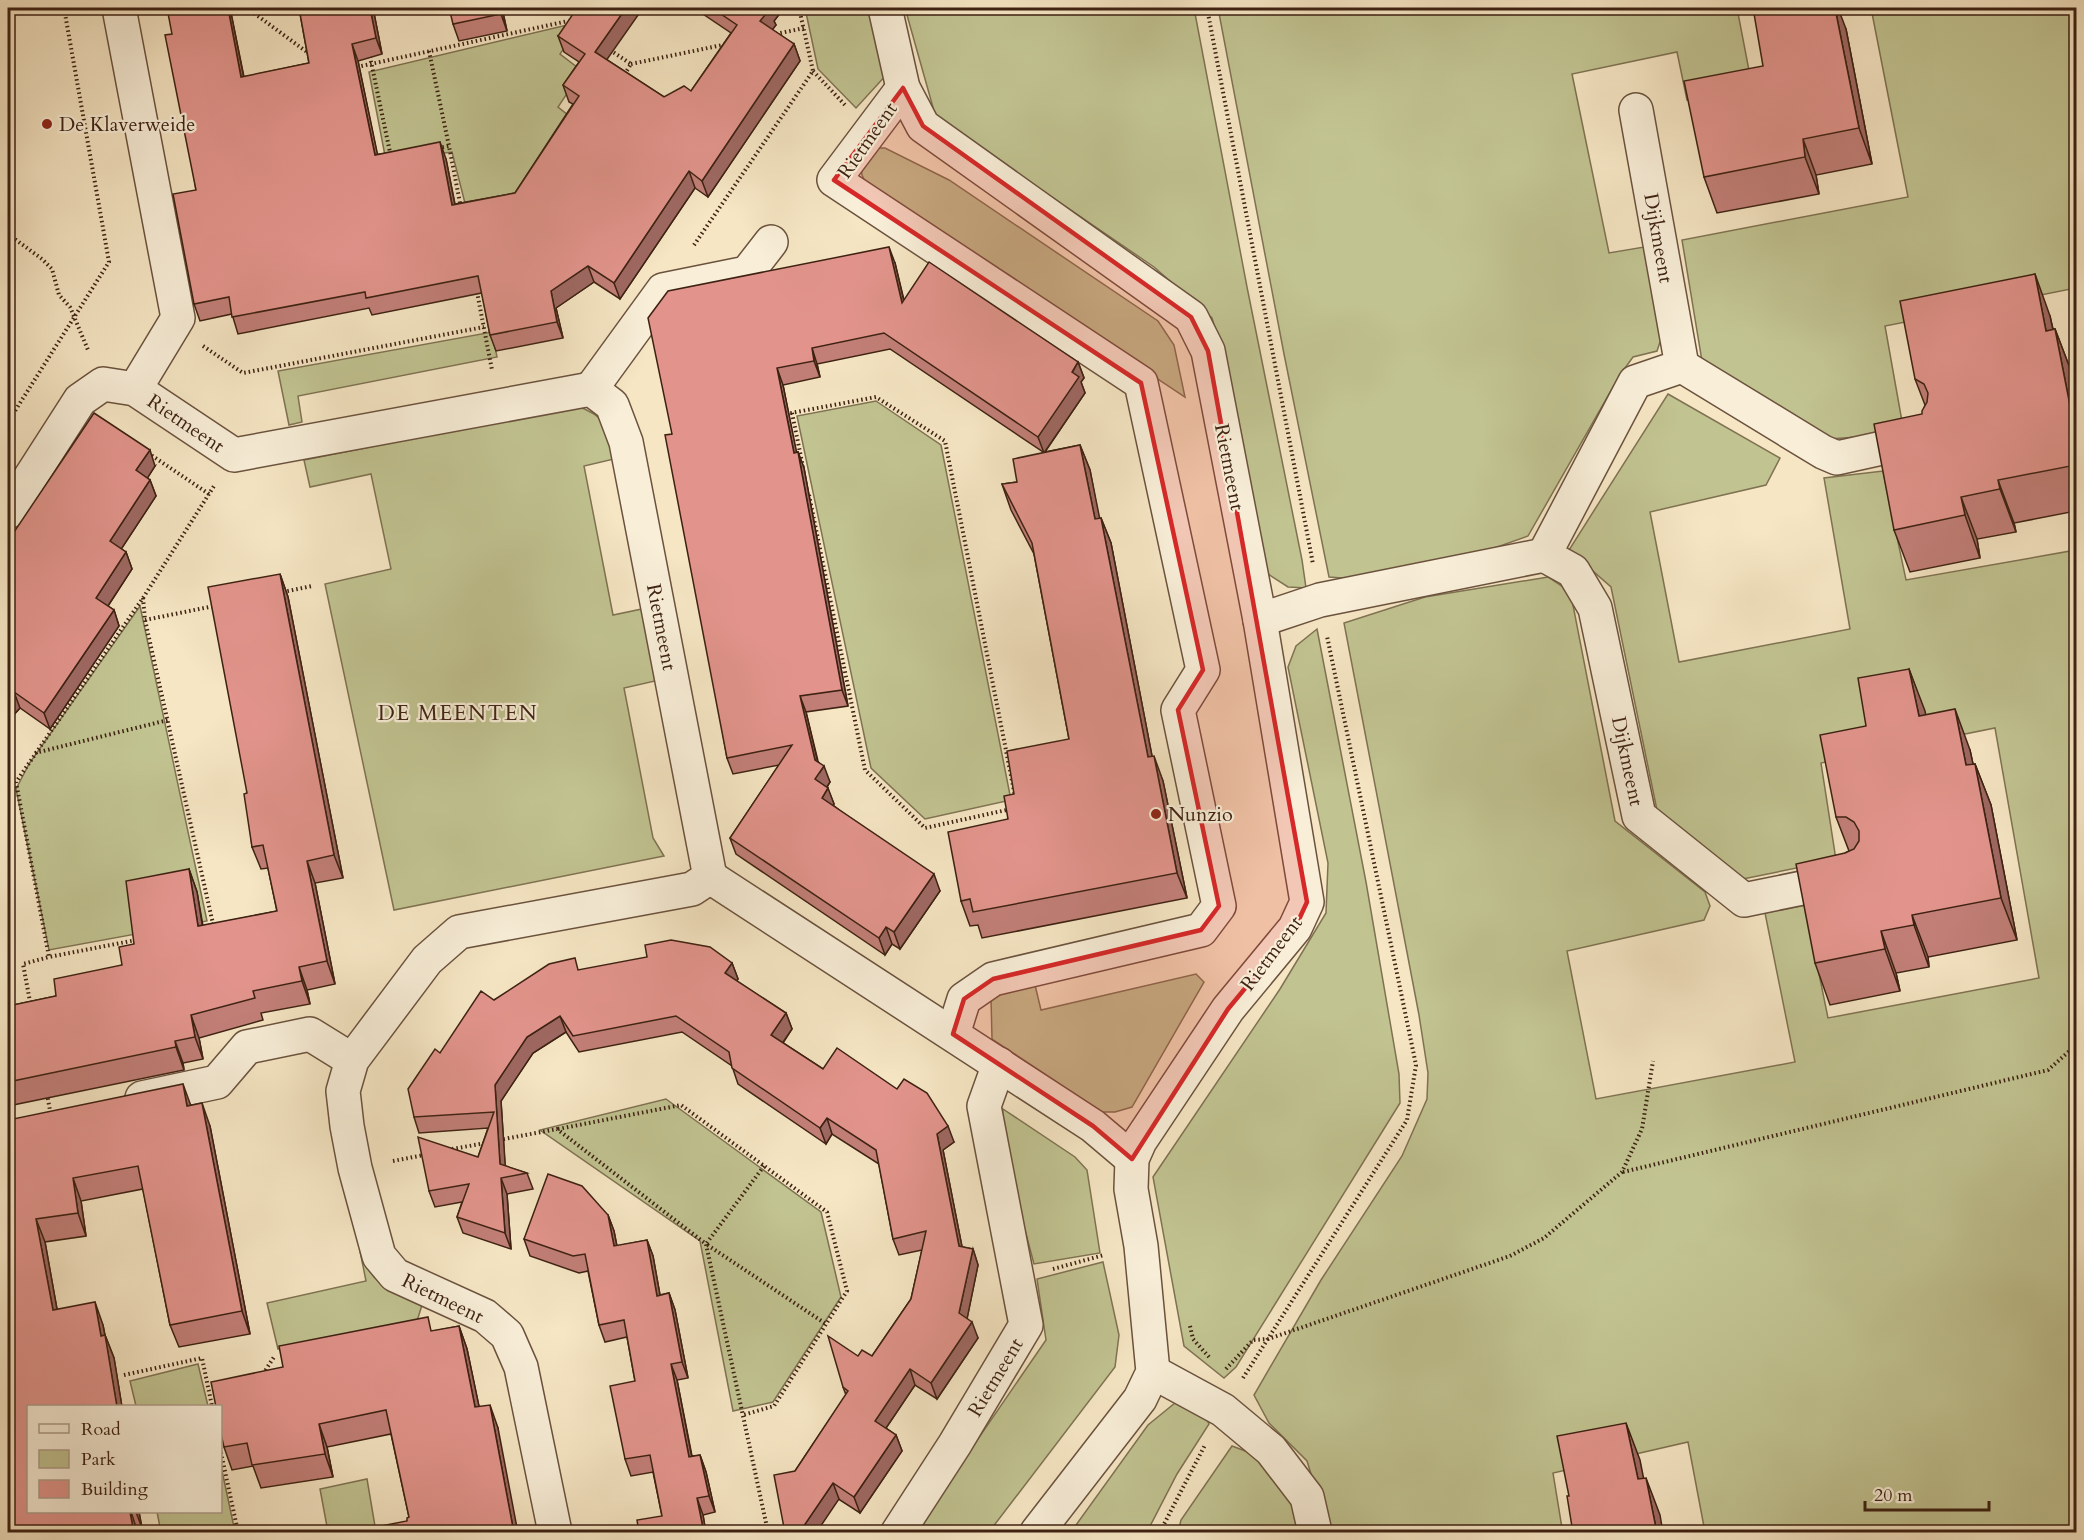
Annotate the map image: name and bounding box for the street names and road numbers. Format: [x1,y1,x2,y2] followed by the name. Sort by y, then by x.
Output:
[831,96,904,184] street label: Rietmeent
[1637,191,1680,286] street label: Dijkmeent
[142,388,230,459] street label: Rietmeent
[1208,421,1251,513] street label: Rietmeent
[640,581,683,673] street label: Rietmeent
[1605,714,1650,809] street label: Dijkmeent
[1234,910,1309,996] street label: Rietmeent
[397,1267,489,1330] street label: Rietmeent
[961,1332,1030,1422] street label: Rietmeent

